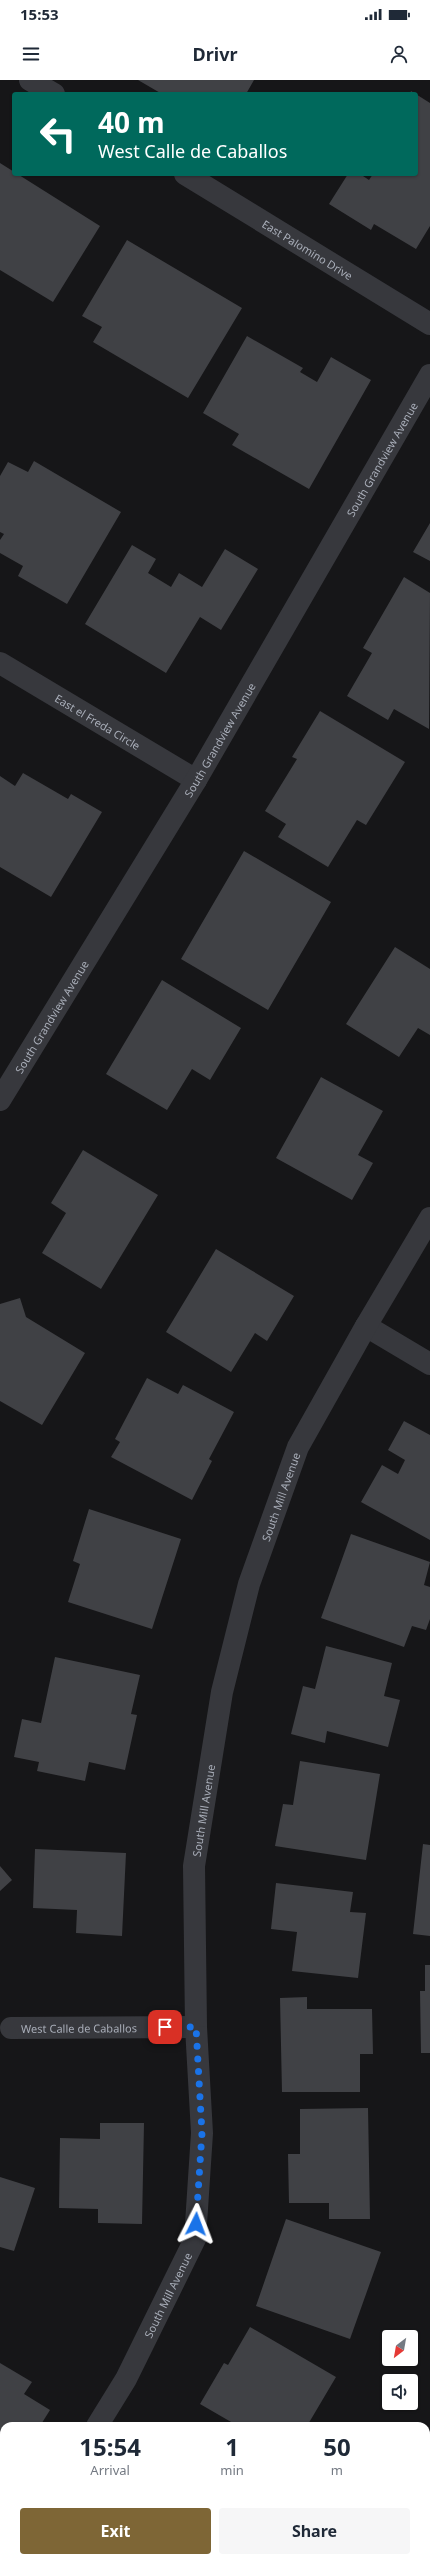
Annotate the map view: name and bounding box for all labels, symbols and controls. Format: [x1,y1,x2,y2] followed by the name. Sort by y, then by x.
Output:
[20,4,59,24] text: 15:53
[193,42,237,66] text: Drivr
[20,43,42,65] icon: menu
[388,43,410,65] icon: person
[98,103,165,141] text: 40 m
[32,108,84,160] icon: left
[98,139,287,163] text: West Calle de Caballos
[260,216,356,283] street label: East Palomino Drive
[342,399,420,519] street label: South Grandview Avenue
[180,680,258,799] street label: South Grandview Avenue
[52,690,143,753] street label: East el Freda Circle
[11,957,92,1076] street label: South Grandview Avenue
[257,1450,303,1543] street label: South Mill Avenue
[188,1763,218,1858] street label: South Mill Avenue
[148,2010,182,2044] pin
[154,2016,176,2038] icon: arrive
[21,2020,137,2035] street label: West Calle de Caballos
[175,2203,217,2245] position arrow
[140,2250,195,2340] street label: South Mill Avenue
[382,2330,418,2366] north arrow
[382,2330,418,2410] map controls
[382,2374,418,2410] button: sound
[79,2430,141,2463] text: 15:54
[225,2430,239,2463] text: 1
[323,2430,351,2463] text: 50
[90,2461,130,2479] text: Arrival
[220,2461,244,2479] text: min
[331,2461,343,2479] text: m
[20,2508,211,2554] button: Exit
[219,2508,410,2554] button: Share

